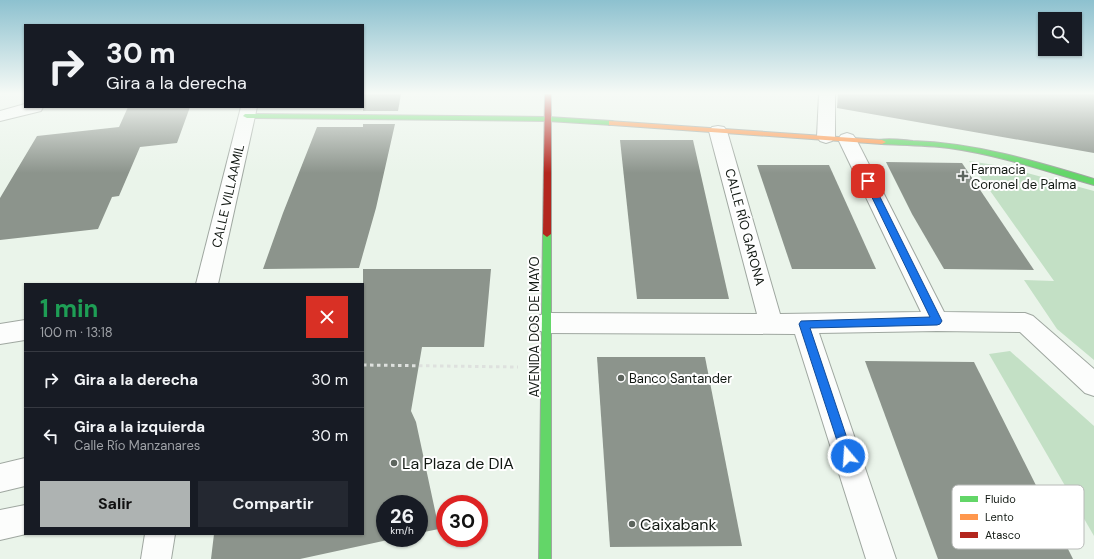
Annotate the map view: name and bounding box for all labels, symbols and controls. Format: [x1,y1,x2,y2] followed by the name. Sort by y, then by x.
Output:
[1038,12,1082,56] map controls
[1038,12,1082,56] button: search
[106,35,176,72] text: 30 m
[40,40,92,92] icon: right
[106,71,247,95] text: Gira a la derecha
[208,142,248,249] street label: CALLE VILLAAMIL
[971,161,1076,193] place label: Farmacia Coronel de Palma
[851,164,885,198] pin
[721,166,770,288] street label: CALLE RÍO GARONA
[857,170,879,192] icon: arrive
[958,171,968,181] marker: Farmacia Coronel de Palma
[526,256,543,398] street label: AVENIDA DOS DE MAYO
[40,293,98,324] text: 1 min
[306,296,348,338] button: close
[40,324,113,341] text: 100 m · 13:18
[40,369,62,391] icon: right
[74,370,198,390] text: Gira a la derecha
[312,370,348,390] text: 30 m
[629,370,732,387] place label: Banco Santander
[616,373,626,383] marker: Banco Santander
[74,417,205,437] text: Gira a la izquierda
[40,425,62,447] icon: left
[312,426,348,446] text: 30 m
[827,435,869,477] position arrow
[74,437,200,454] text: Calle Río Manzanares
[402,453,514,474] place label: La Plaza de DIA
[389,458,399,468] marker: La Plaza de DIA
[40,481,190,527] button: Salir
[198,481,348,527] button: Compartir
[952,485,1084,549] legend
[985,492,1016,506] text: Fluido
[436,495,488,547] speed limit sign: 30
[390,503,414,529] text: 26
[985,510,1014,524] text: Lento
[640,514,717,535] place label: Caixabank
[627,519,637,529] marker: Caixabank
[390,524,414,537] text: km/h
[985,528,1020,542] text: Atasco

